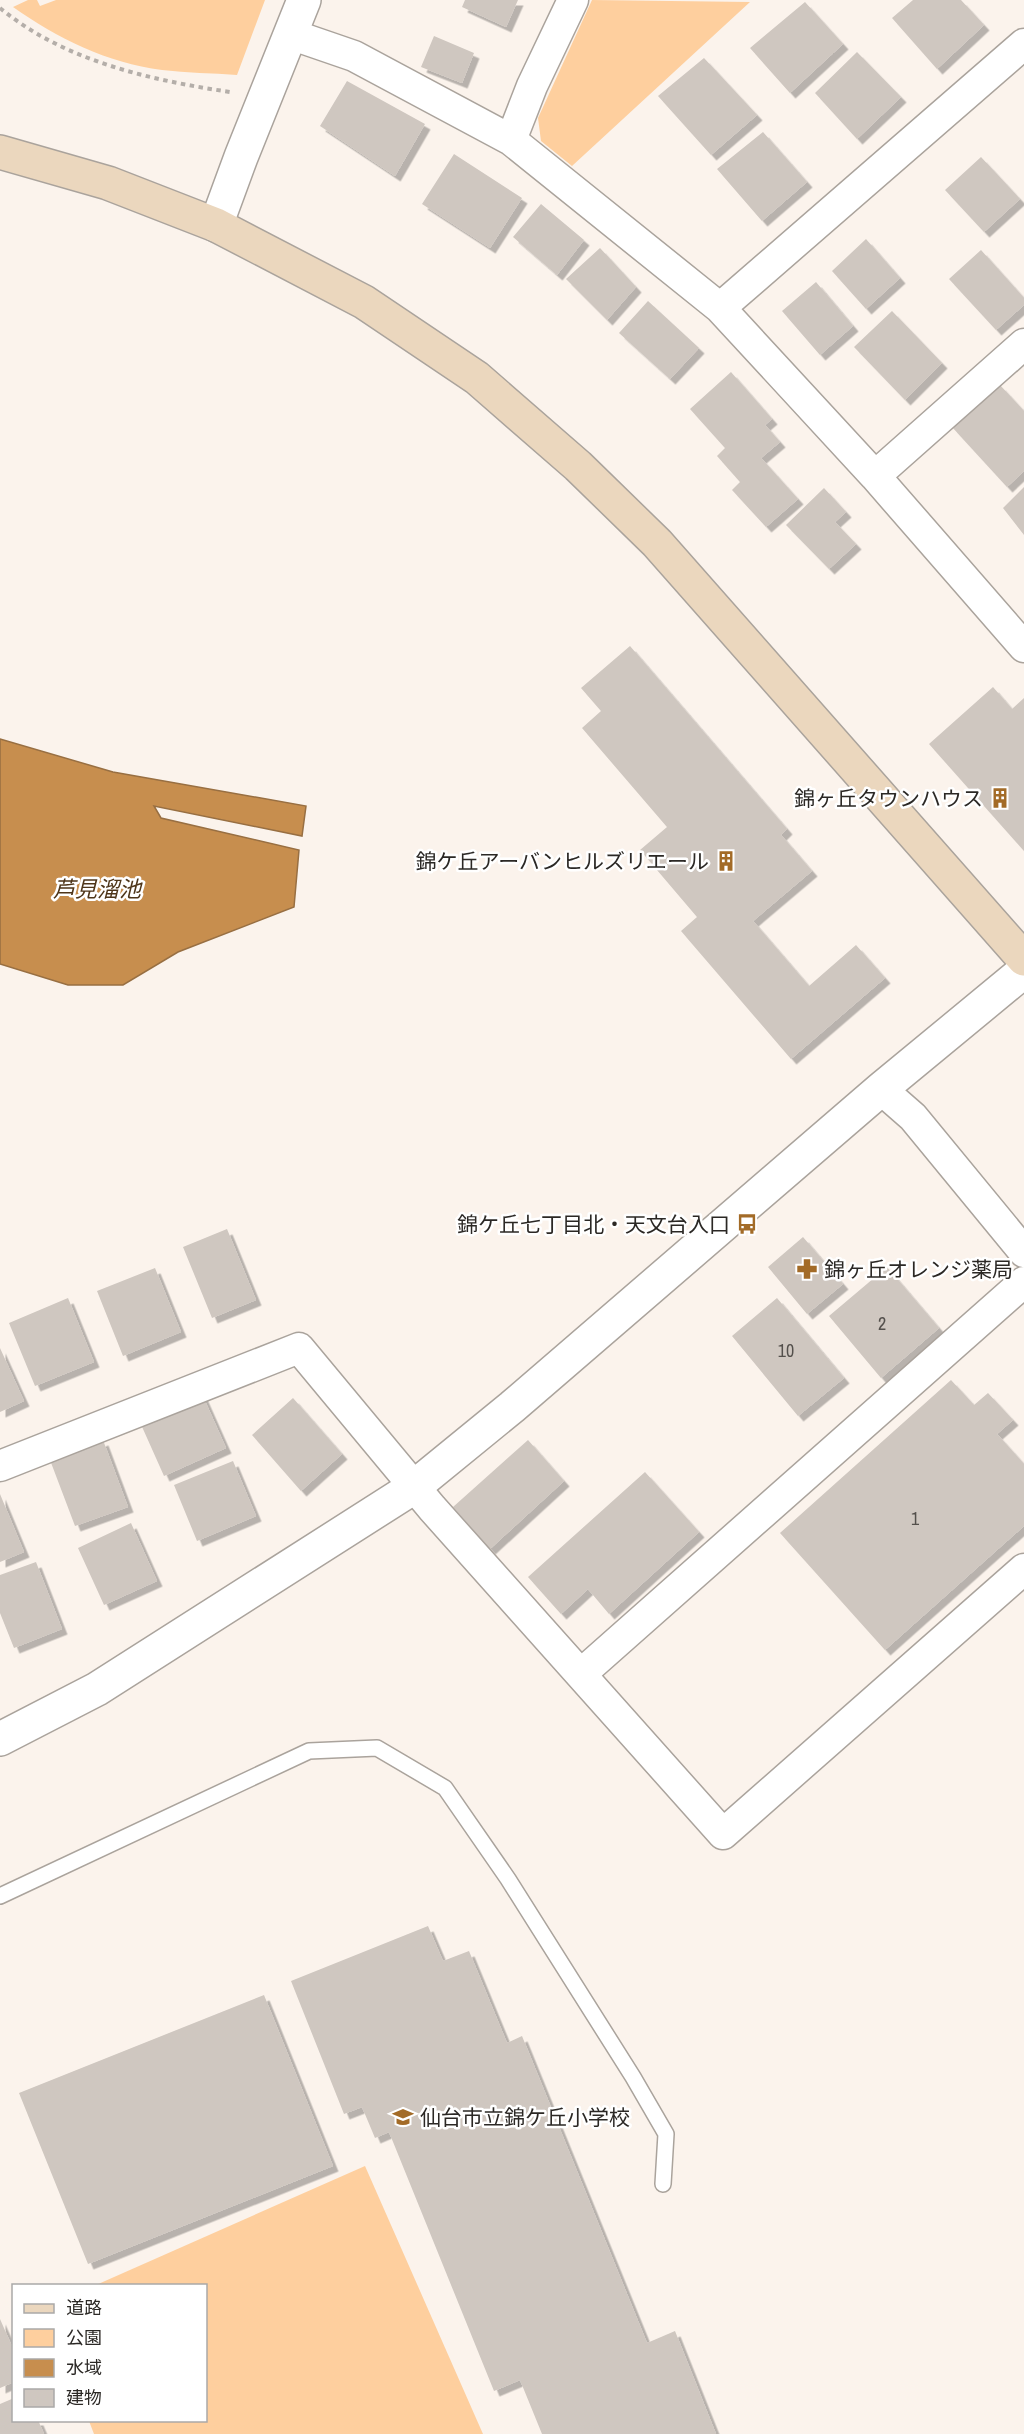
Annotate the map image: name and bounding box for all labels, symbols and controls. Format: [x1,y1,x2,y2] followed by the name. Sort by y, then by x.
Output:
[794,784,983,813] place label: 錦ヶ丘タウンハウス
[988,786,1012,810] building icon: 錦ヶ丘タウンハウス
[415,847,709,876] place label: 錦ケ丘アーバンヒルズリエール
[714,849,738,873] building icon: 錦ケ丘アーバンヒルズリエール
[53,874,143,904] water label: 芦見溜池
[457,1210,730,1239] place label: 錦ケ丘七丁目北・天文台入口
[735,1212,759,1236] bus stop icon: 錦ケ丘七丁目北・天文台入口
[824,1255,1013,1284] place label: 錦ヶ丘オレンジ薬局
[795,1257,819,1281] pharmacy icon: 錦ヶ丘オレンジ薬局
[878,1311,886,1336] house number: 2
[778,1338,794,1363] house number: 10
[911,1506,920,1531] house number: 1
[420,2103,630,2132] place label: 仙台市立錦ケ丘小学校
[391,2105,415,2129] school or university icon: 仙台市立錦ケ丘小学校
[12,2284,207,2422] legend
[66,2295,102,2320] text: 道路
[66,2325,102,2350] text: 公園
[66,2355,102,2380] text: 水域
[66,2385,102,2410] text: 建物

